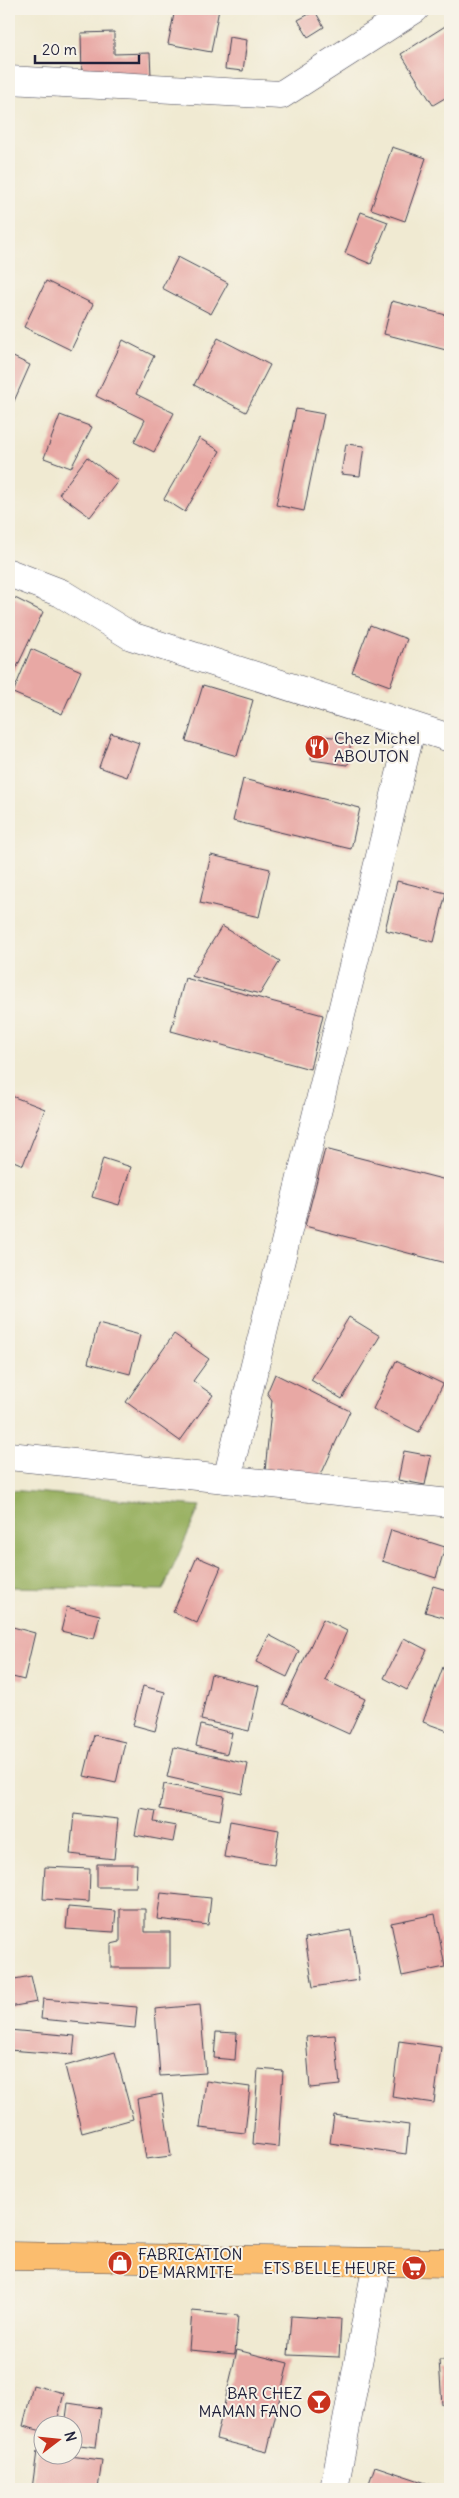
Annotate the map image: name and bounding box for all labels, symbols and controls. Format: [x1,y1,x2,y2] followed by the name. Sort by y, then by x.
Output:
[35,32,139,64] scale bar
[42,40,77,59] text: 20 m
[334,728,420,766] place label: Chez Michel ABOUTON
[304,734,330,760] restaurant icon: Chez Michel ABOUTON
[138,2244,243,2282] place label: FABRICATION DE MARMITE
[107,2250,133,2276] shop icon: FABRICATION DE MARMITE
[401,2255,427,2281] supermarket icon: ETS BELLE HEURE
[264,2258,396,2278] place label: ETS BELLE HEURE
[199,2383,302,2421] place label: BAR CHEZ MAMAN FANO
[306,2389,332,2415] bar icon: BAR CHEZ MAMAN FANO
[32,2416,82,2466] north arrow
[61,2429,80,2444] text: N

